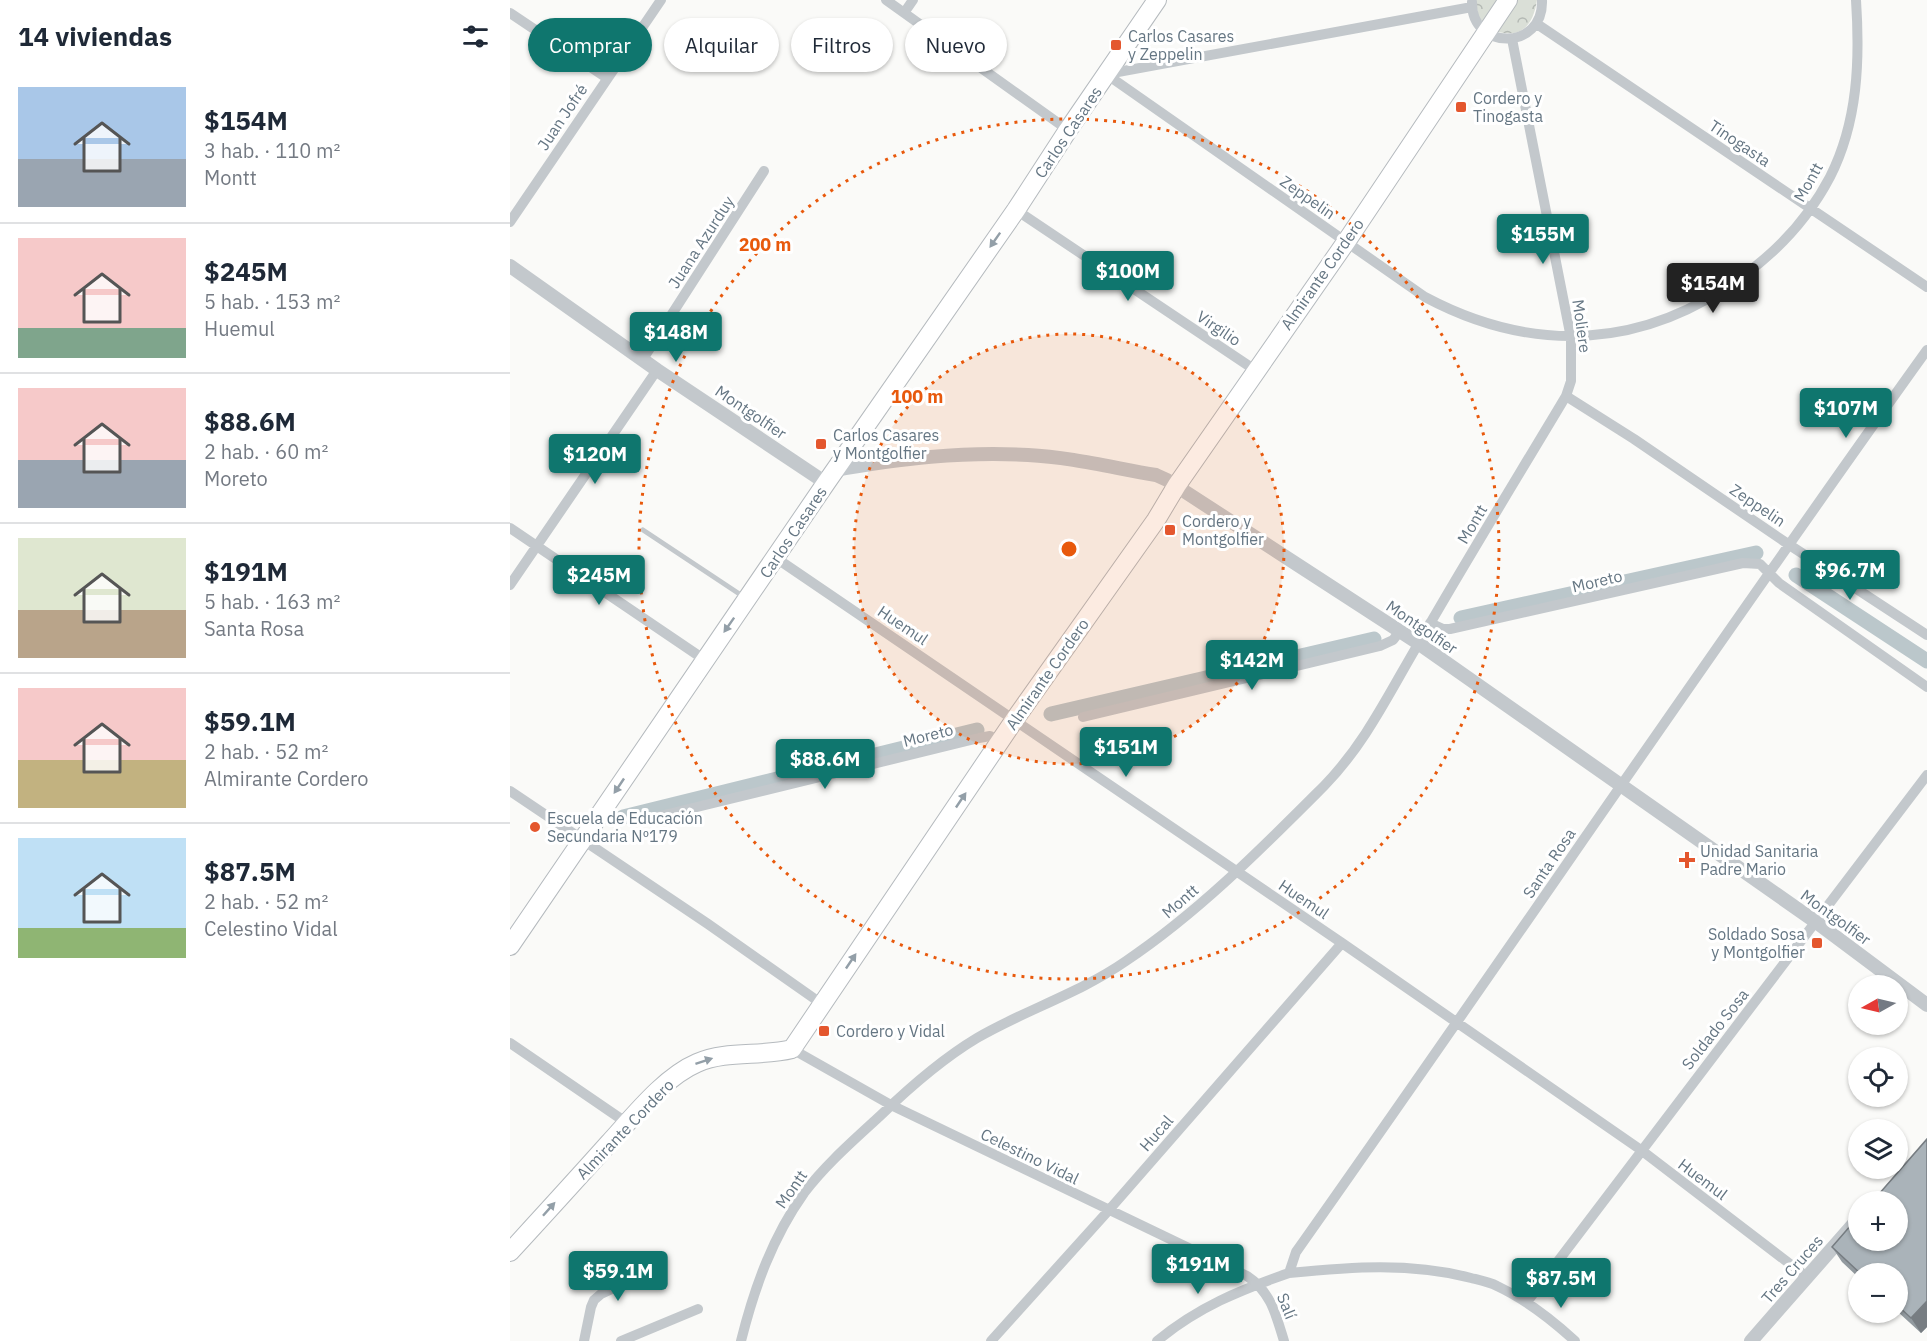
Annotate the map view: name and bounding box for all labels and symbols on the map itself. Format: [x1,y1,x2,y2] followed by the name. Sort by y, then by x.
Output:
[1128,26,1234,64] place label: Carlos Casares y Zeppelin
[1109,38,1123,52] marker: Carlos Casares y Zeppelin
[533,80,592,154] street label: Juan Jofré
[1030,82,1106,182] street label: Carlos Casares
[1473,88,1543,126] place label: Cordero y Tinogasta
[1454,100,1468,114] marker: Cordero y Tinogasta
[1705,115,1775,171] street label: Tinogasta
[1789,159,1827,205] street label: Montt
[1277,171,1339,223] street label: Zeppelin
[664,192,738,292] street label: Juana Azurduy
[1276,214,1368,334] street label: Almirante Cordero
[1501,214,1585,265] pin: $155M
[990,232,1001,248] one-way arrow
[739,233,791,256] text: 200 m
[1086,251,1170,302] pin: $100M
[1671,263,1755,314] pin: $154M
[1568,298,1596,354] street label: Moliere
[1193,306,1245,350] street label: Virgilio
[634,312,718,363] pin: $148M
[711,381,791,443] street label: Montgolfier
[891,385,943,408] text: 100 m
[1804,388,1888,439] pin: $107M
[833,425,939,463] place label: Carlos Casares y Montgolfier
[553,434,637,485] pin: $120M
[814,437,828,451] marker: Carlos Casares y Montgolfier
[1726,479,1790,531] street label: Zeppelin
[755,482,831,582] street label: Carlos Casares
[1453,501,1491,547] street label: Montt
[1182,511,1264,549] place label: Cordero y Montgolfier
[1163,523,1177,537] marker: Cordero y Montgolfier
[1059,539,1079,559] centre of rings
[1801,550,1899,601] pin: $96.7M
[557,555,641,606] pin: $245M
[1570,566,1624,596] street label: Moreto
[1382,596,1462,658] street label: Montgolfier
[874,601,932,649] street label: Huemul
[1001,614,1093,734] street label: Almirante Cordero
[723,617,735,633] one-way arrow
[1210,640,1294,691] pin: $142M
[901,719,955,751] street label: Moreto
[1084,727,1168,778] pin: $151M
[776,739,874,790] pin: $88.6M
[614,778,625,794] one-way arrow
[955,791,966,808] one-way arrow
[547,808,703,846] place label: Escuela de Educación Secundaria Nº179
[528,820,542,834] marker: Escuela de Educación Secundaria Nº179
[1518,824,1580,902] street label: Santa Rosa
[1700,841,1819,879] place label: Unidad Sanitaria Padre Mario
[1678,851,1696,869] marker: Unidad Sanitaria Padre Mario
[1275,875,1333,923] street label: Huemul
[1158,880,1202,922] street label: Montt
[1797,885,1875,949] street label: Montgolfier
[1708,924,1805,962] place label: Soldado Sosa y Montgolfier
[1810,936,1824,950] marker: Soldado Sosa y Montgolfier
[845,953,856,969] one-way arrow
[1848,975,1908,1035] north arrow
[1677,984,1753,1073] street label: Soldado Sosa
[836,1021,945,1041] place label: Cordero y Vidal
[817,1024,831,1038] marker: Cordero y Vidal
[695,1056,713,1065] one-way arrow
[572,1075,678,1183] street label: Almirante Cordero
[1135,1111,1177,1155] street label: Hucal
[978,1124,1082,1188] street label: Celestino Vidal
[1674,1154,1732,1204] street label: Huemul
[771,1166,811,1212] street label: Montt
[542,1202,555,1217] one-way arrow
[1757,1231,1827,1307] street label: Tres Cruces
[1156,1244,1240,1295] pin: $191M
[569,1251,667,1302] pin: $59.1M
[1512,1258,1610,1309] pin: $87.5M
[1273,1290,1301,1322] street label: Salí

